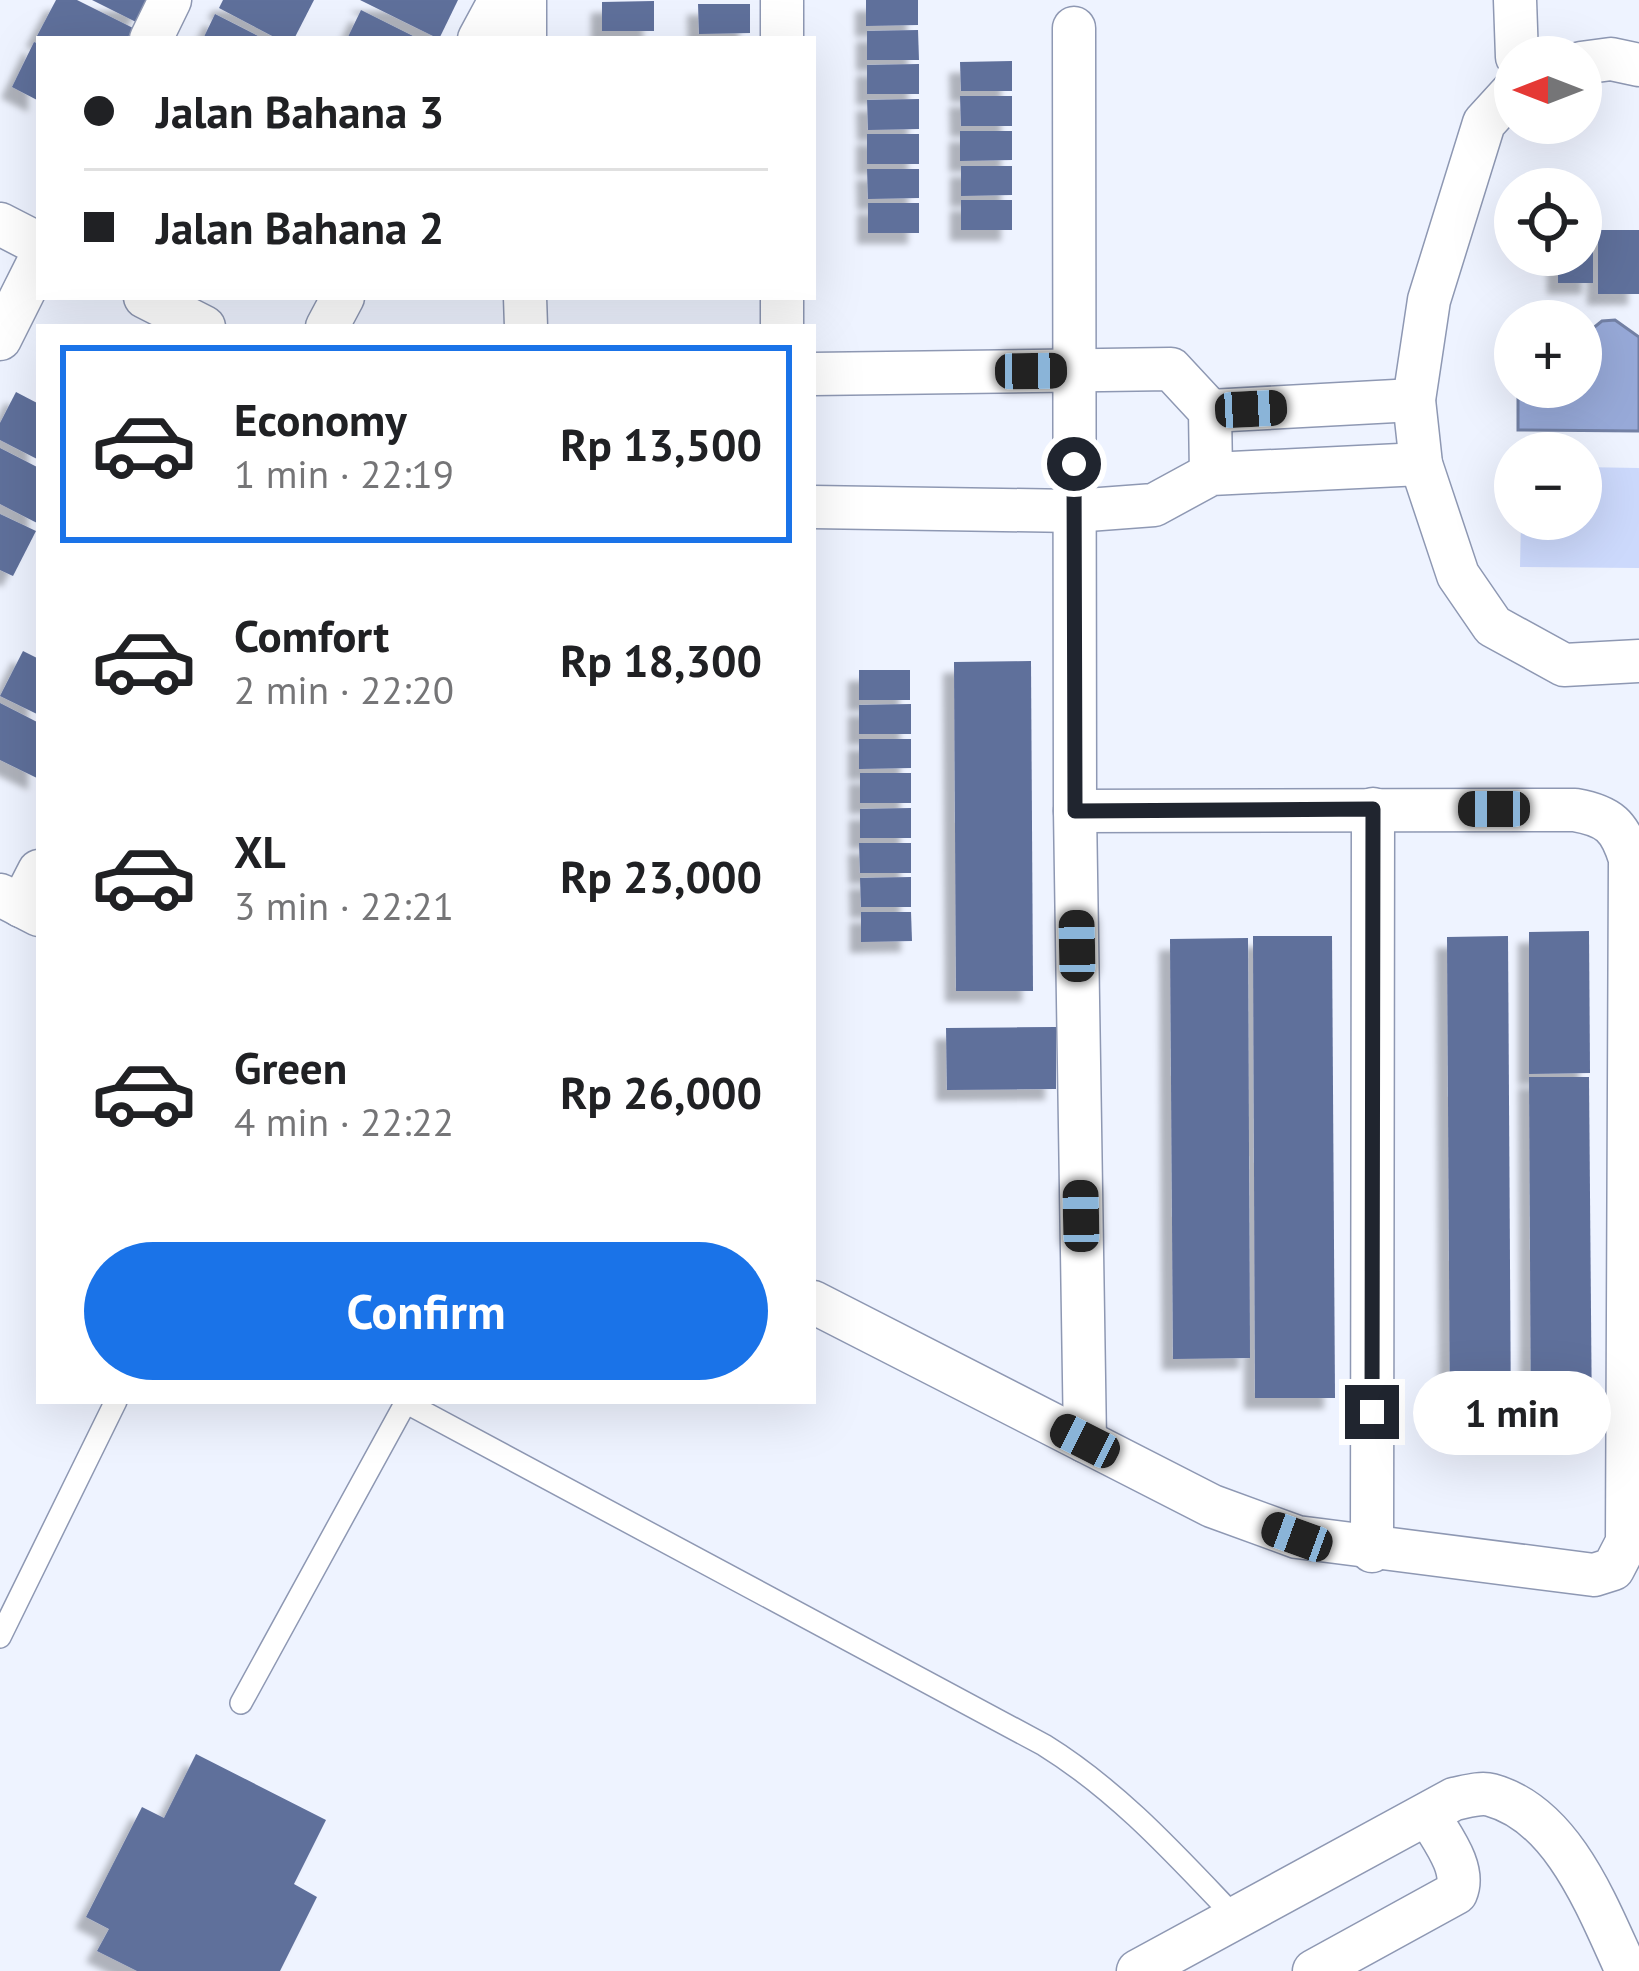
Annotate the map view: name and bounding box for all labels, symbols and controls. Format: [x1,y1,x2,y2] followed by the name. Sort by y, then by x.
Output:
[1494,36,1602,144] north arrow
[1494,36,1602,540] map controls
[156,82,444,140] text: Jalan Bahana 3
[1494,168,1602,276] button: locate
[156,198,444,256] text: Jalan Bahana 2
[1494,300,1602,408] button: +
[995,352,1067,390] car
[1214,389,1288,429] car
[90,390,198,498] icon: car
[234,390,407,448] text: Economy
[560,415,762,473] text: Rp 13,500
[1494,432,1602,540] button: −
[1047,437,1101,491] route start
[234,448,454,499] text: 1 min · 22:19
[90,606,198,714] icon: car
[234,606,389,664] text: Comfort
[560,631,762,689] text: Rp 18,300
[234,664,454,715] text: 2 min · 22:20
[1458,791,1530,827] car
[90,822,198,930] icon: car
[234,822,286,880] text: XL
[560,847,762,905] text: Rp 23,000
[234,880,454,931] text: 3 min · 22:21
[1058,910,1096,982] car
[90,1038,198,1146] icon: car
[234,1038,347,1096] text: Green
[560,1063,762,1121] text: Rp 26,000
[234,1096,454,1147] text: 4 min · 22:22
[1062,1180,1100,1252] car
[84,1242,768,1380] button: Confirm
[1414,1370,1612,1454] callout: 1 min
[1345,1385,1399,1439] route end
[1464,1387,1560,1438] text: 1 min
[1045,1409,1125,1473] car
[1257,1508,1337,1566] car

